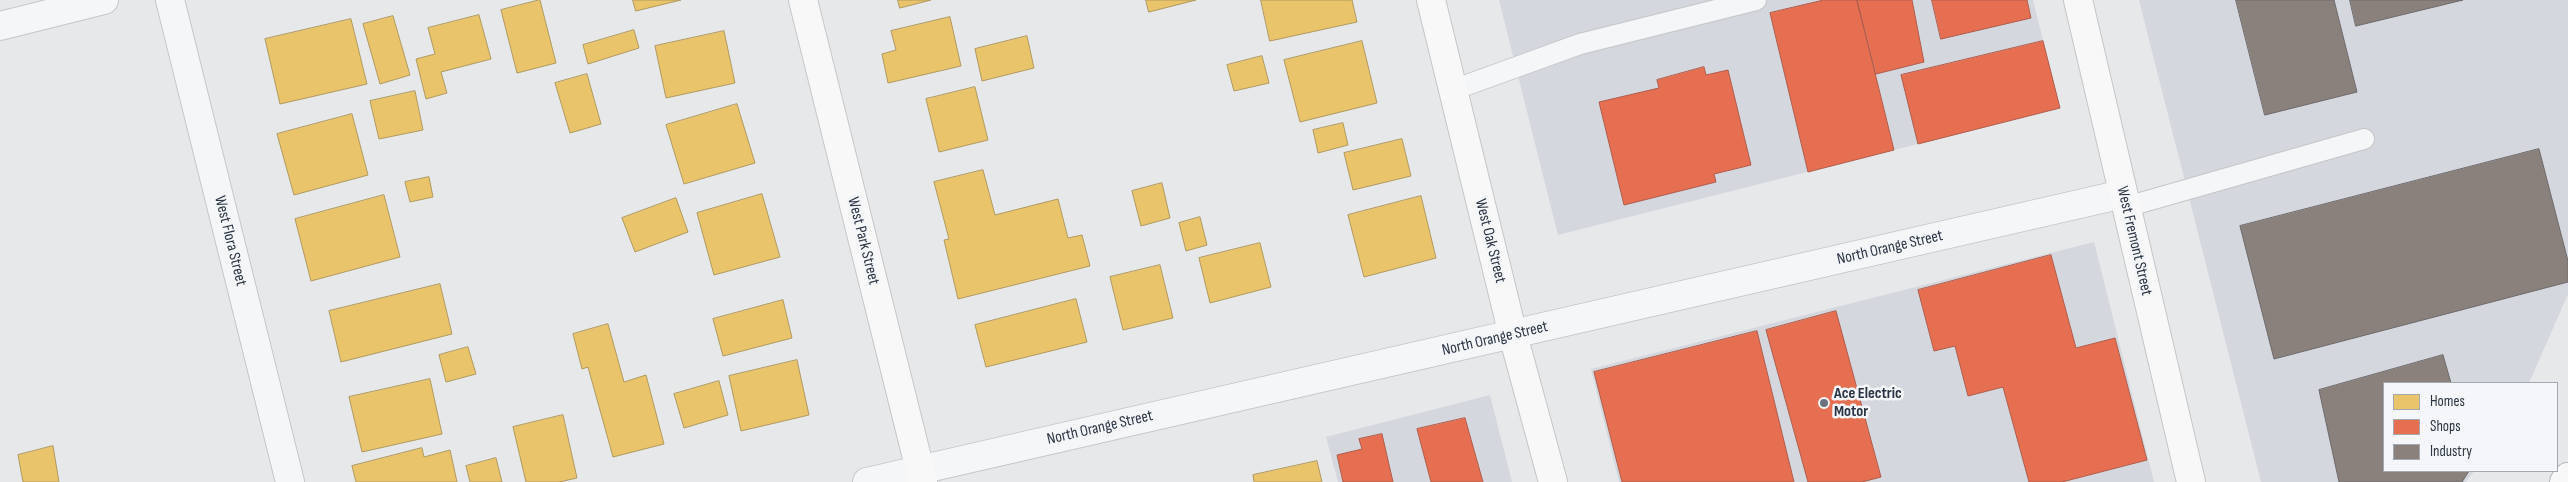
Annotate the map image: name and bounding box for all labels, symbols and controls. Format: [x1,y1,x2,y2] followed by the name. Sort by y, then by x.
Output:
[2112,184,2156,298] street label: West Fremont Street
[210,194,250,288] street label: West Flora Street
[843,195,883,287] street label: West Park Street
[1470,197,1510,285] street label: West Oak Street
[1835,226,1945,270] street label: North Orange Street
[1440,317,1550,361] street label: North Orange Street
[2383,382,2558,472] legend
[1834,384,1902,422] place label: Ace Electric Motor
[2430,392,2465,411] text: Homes
[1818,397,1830,409] marker: Ace Electric Motor
[1045,406,1155,450] street label: North Orange Street
[2430,417,2461,436] text: Shops
[2430,442,2472,461] text: Industry

